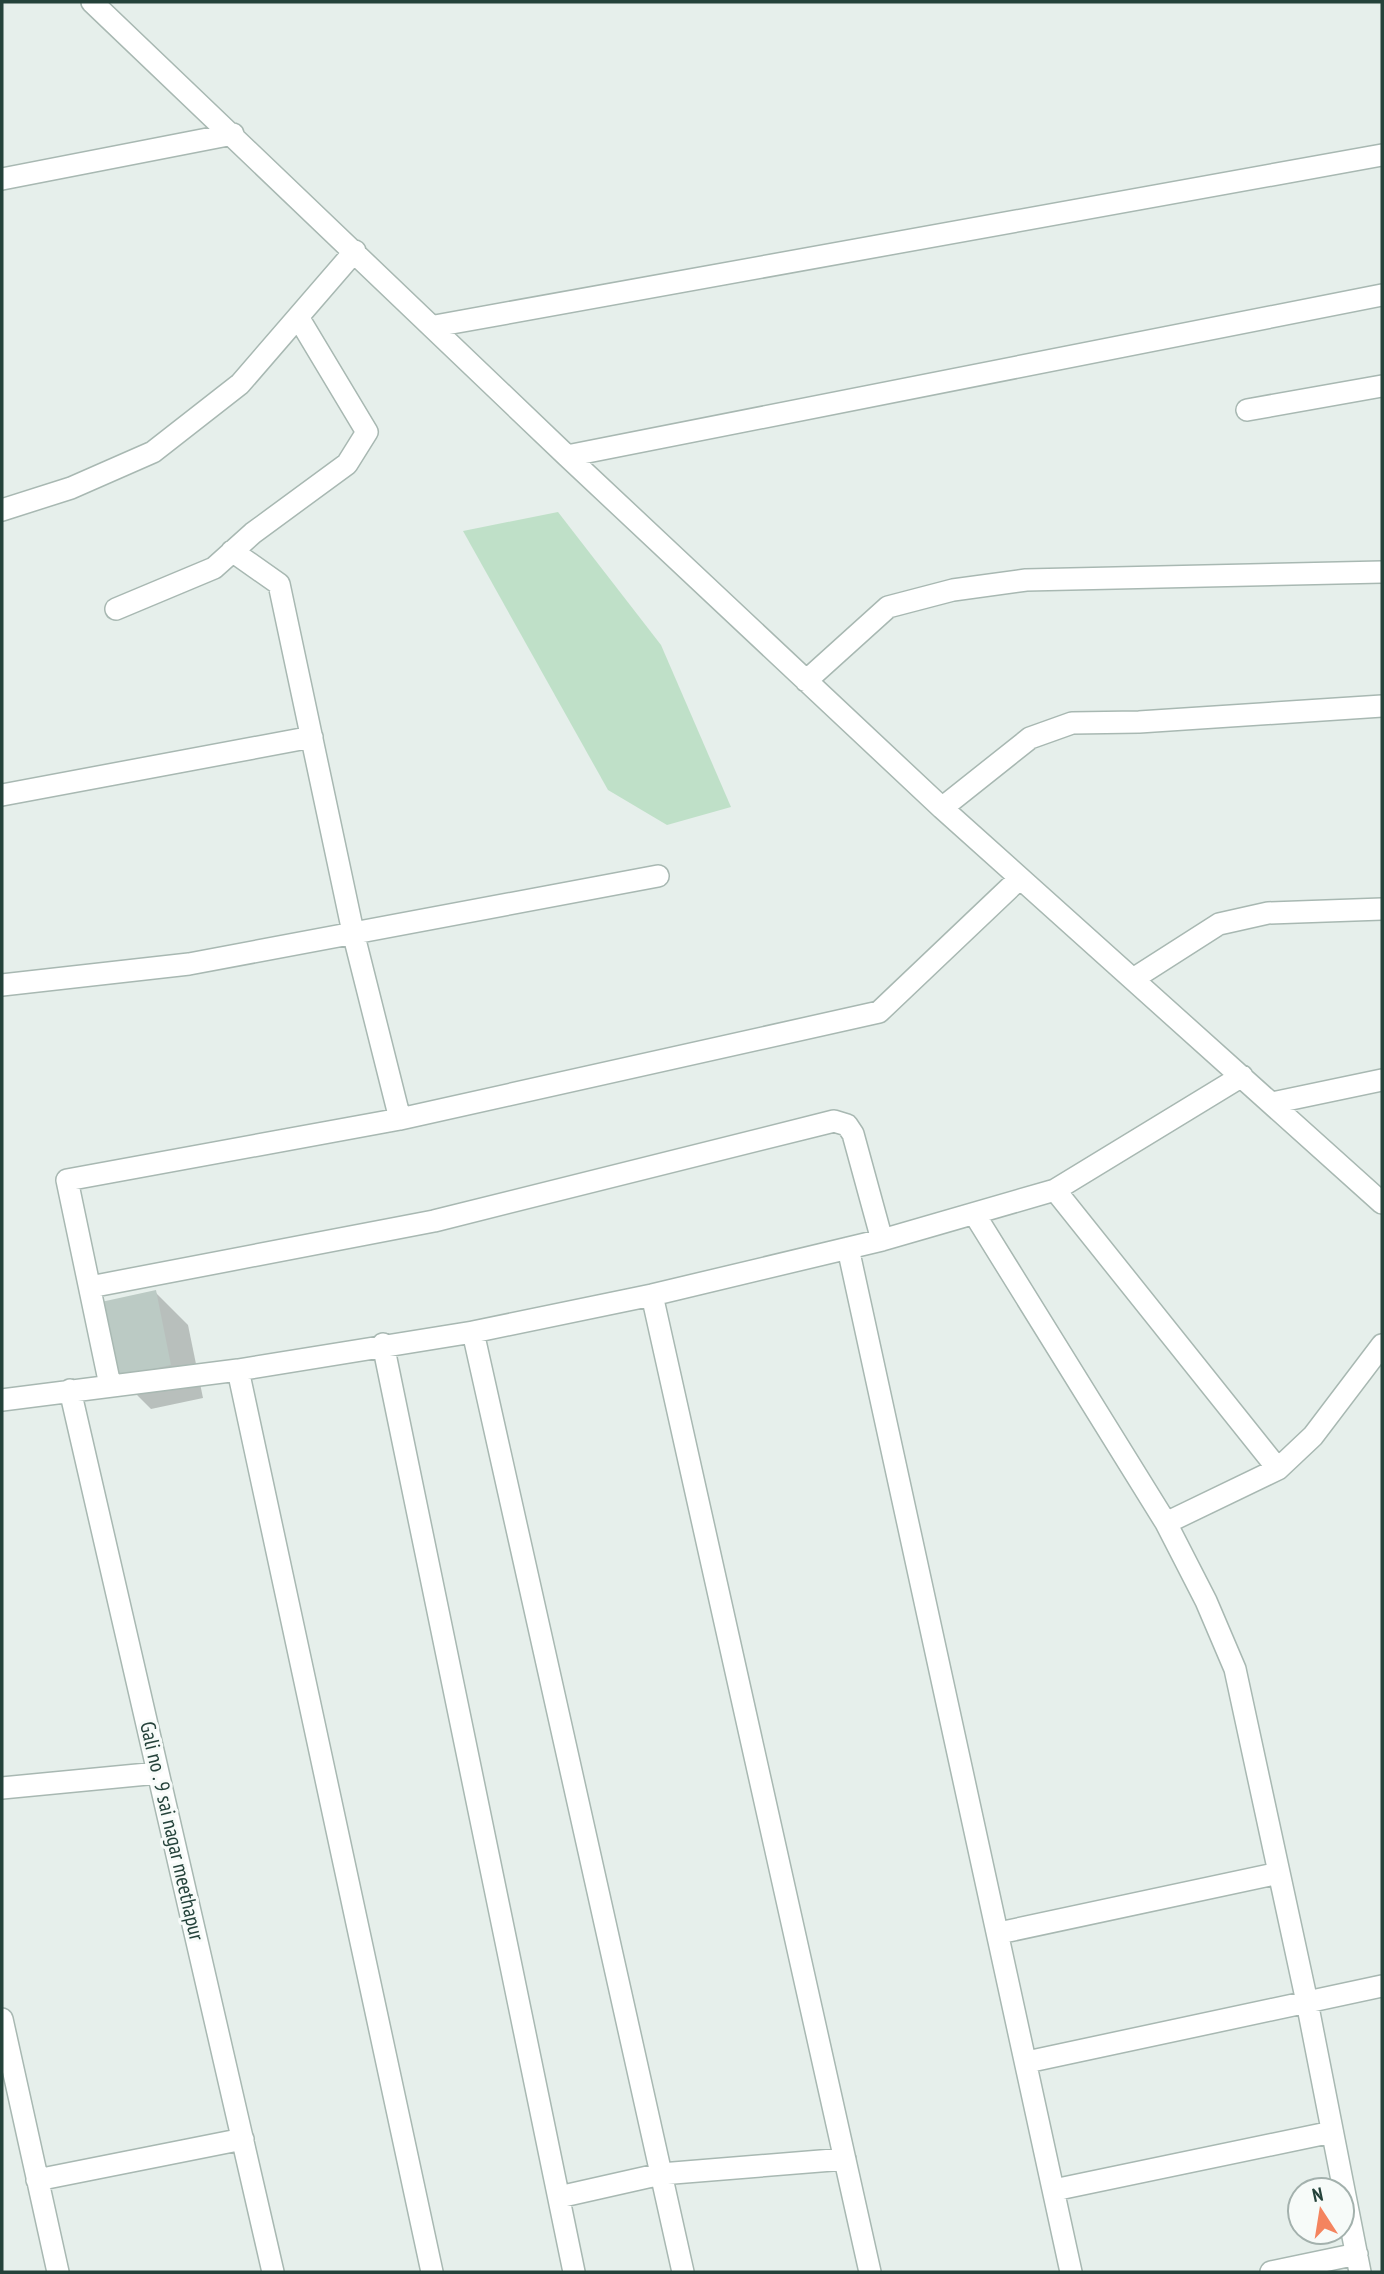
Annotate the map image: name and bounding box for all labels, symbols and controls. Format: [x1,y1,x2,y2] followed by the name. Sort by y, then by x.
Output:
[134,1719,211,1943] street label: Gali no . 9 sai nagar meethapur
[1286,2176,1356,2246] north arrow
[1310,2182,1325,2207] text: N

